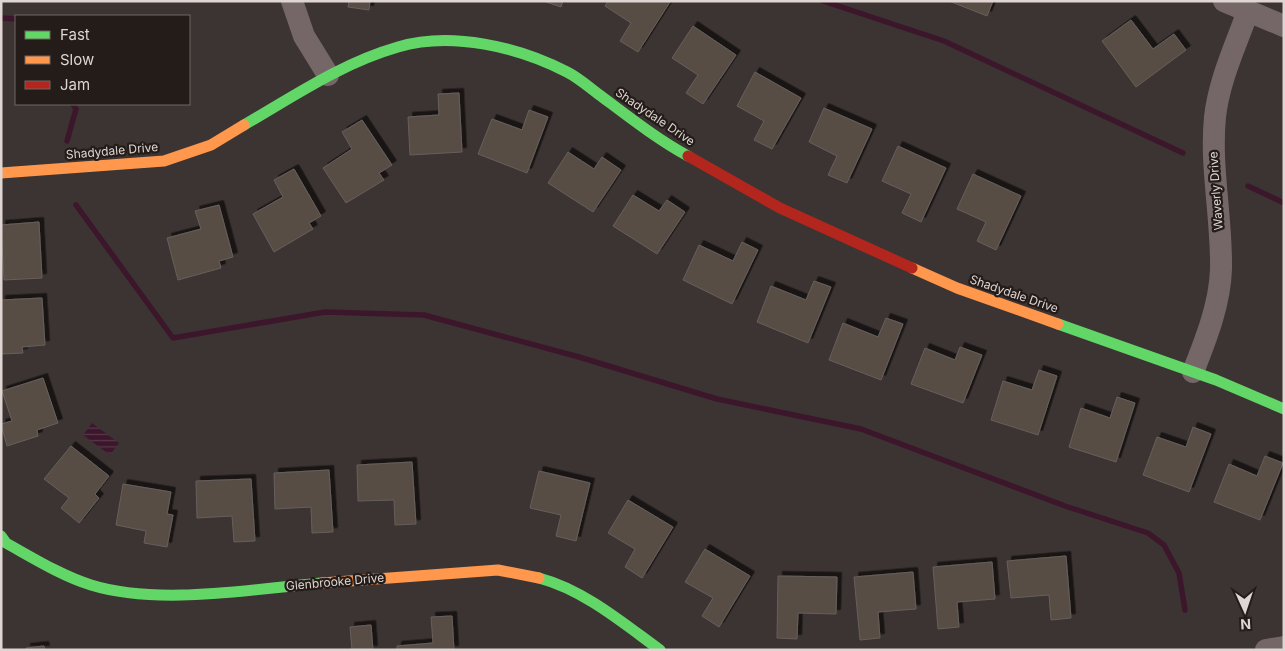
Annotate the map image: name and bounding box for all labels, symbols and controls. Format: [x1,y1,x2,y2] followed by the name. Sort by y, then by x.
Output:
[15,15,190,105] legend
[60,25,90,44] text: Fast
[60,50,94,69] text: Slow
[60,75,90,94] text: Jam
[613,84,698,149] street label: Shadydale Drive
[65,139,159,162] street label: Shadydale Drive
[1205,151,1226,231] street label: Waverly Drive
[968,271,1060,316] street label: Shadydale Drive
[285,570,385,593] street label: Glenbrooke Drive
[1220,586,1270,636] north arrow
[1240,616,1251,633] text: N

